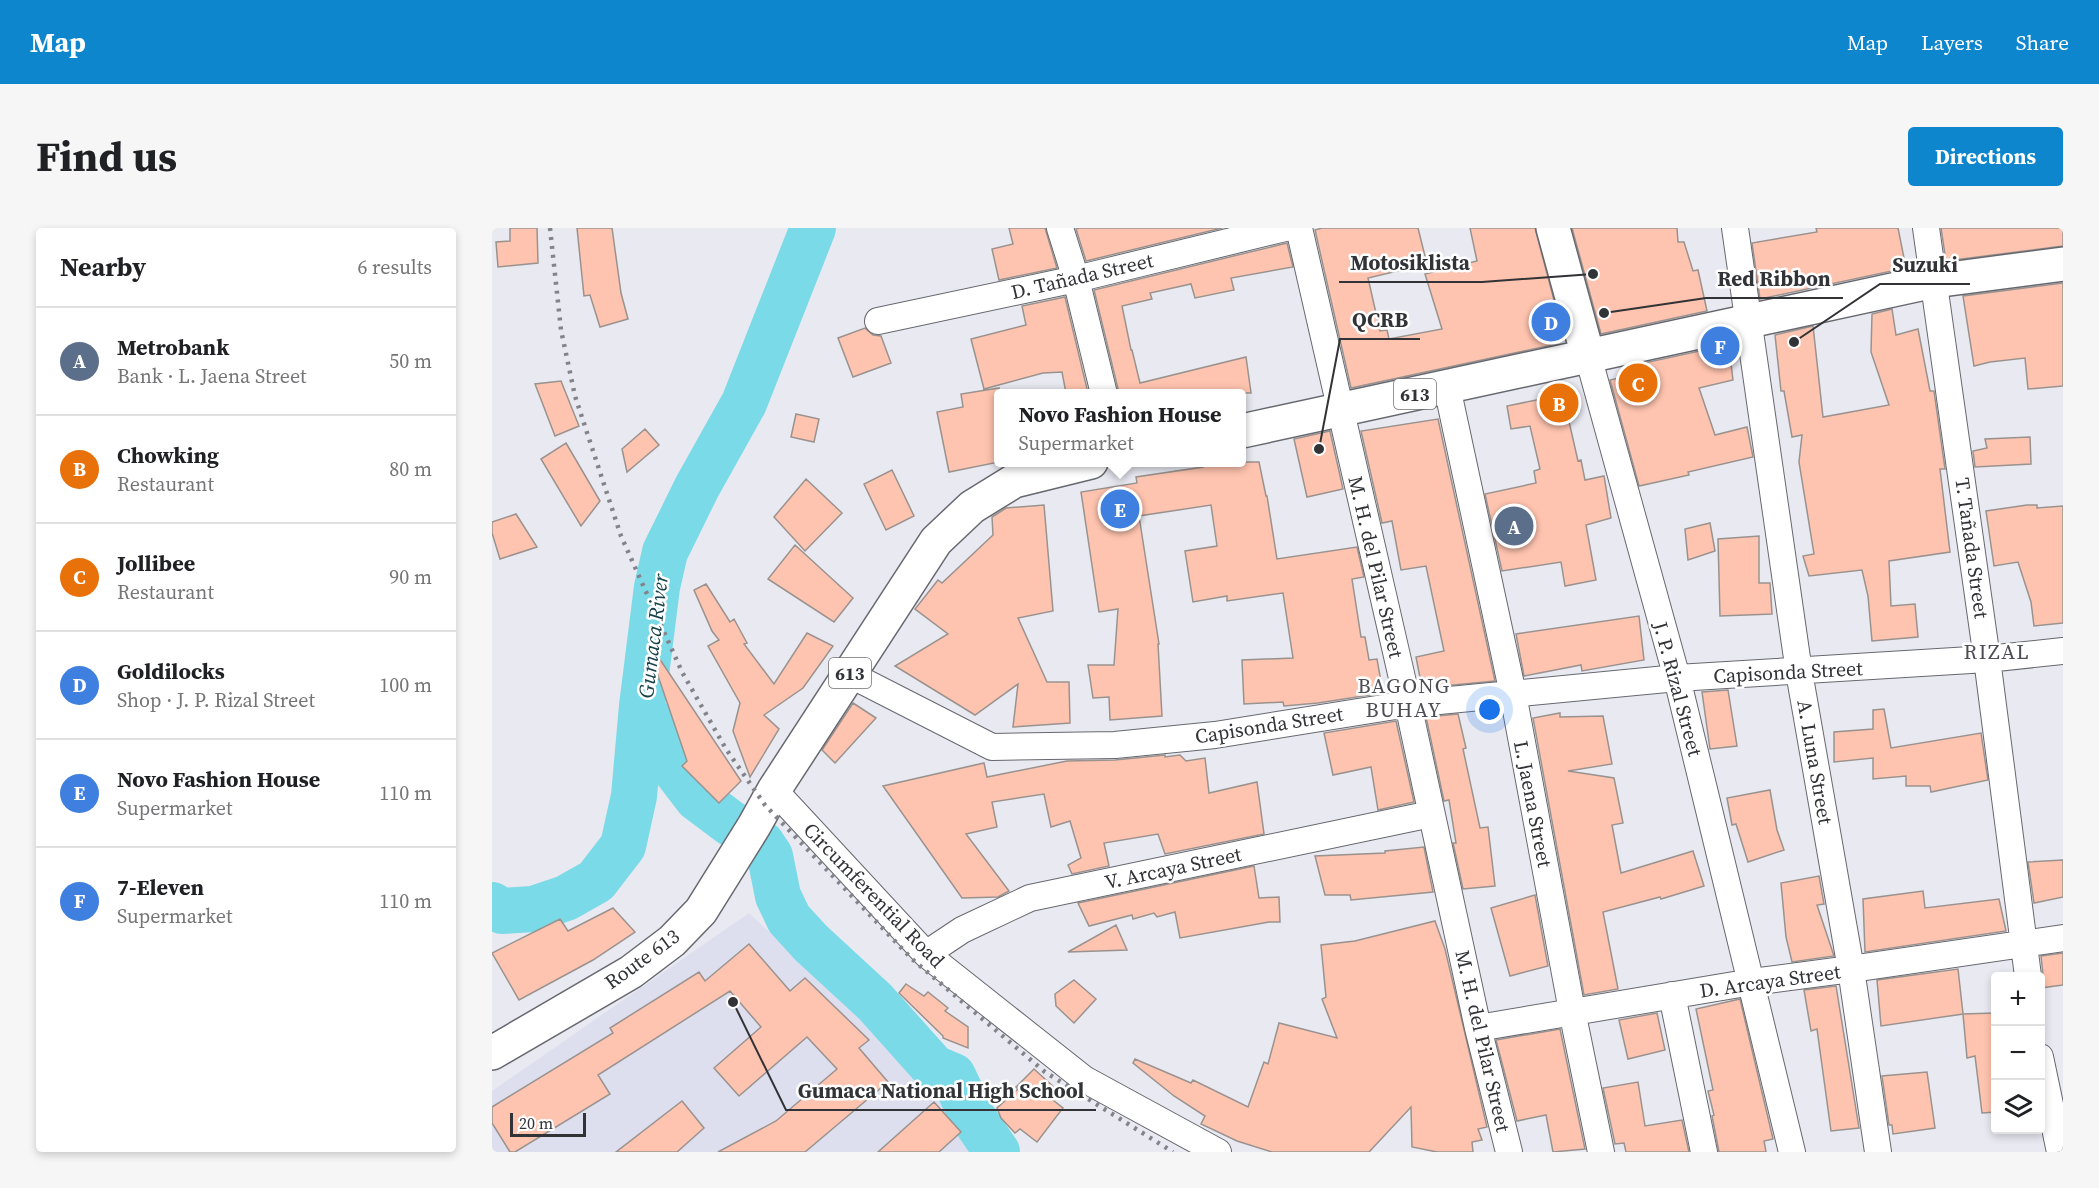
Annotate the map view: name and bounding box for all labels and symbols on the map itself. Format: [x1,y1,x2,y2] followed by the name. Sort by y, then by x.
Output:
[1339,243,1482,282] callout: Motosiklista
[1880,245,1970,284] callout: Suzuki
[1008,246,1156,306] street label: D. Tañada Street
[1350,248,1471,277] text: Motosiklista
[1892,250,1958,279] text: Suzuki
[1706,259,1843,298] callout: Red Ribbon
[1717,264,1831,293] text: Red Ribbon
[1340,300,1420,339] callout: QCRB
[1532,300,1570,344] pin: D
[1352,305,1408,334] text: QCRB
[1700,324,1740,368] pin: F
[1618,360,1658,406] pin: C
[1394,379,1436,409] road number: 613
[1540,380,1578,426] pin: B
[1341,473,1411,661] street label: M. H. del Pilar Street
[1948,476,1996,621] street label: T. Tañada Street
[1100,486,1140,532] pin: E
[1494,504,1534,548] pin: A
[631,572,675,700] water label: Gumaca River
[1646,618,1710,760] street label: J. P. Rizal Street
[1964,637,2030,666] district label: RIZAL
[1713,654,1864,690] street label: Capisonda Street
[829,658,871,688] road number: 613
[1358,671,1451,724] district label: BAGONG BUHAY
[1475,695,1504,724] your location
[1790,698,1840,827] street label: A. Luna Street
[1193,699,1346,751] street label: Capisonda Street
[1507,738,1559,870] street label: L. Jaena Street
[797,816,951,974] street label: Circumferential Road
[1102,840,1244,896] street label: V. Arcaya Street
[599,922,685,996] street label: Route 613
[1448,947,1518,1135] street label: M. H. del Pilar Street
[1698,957,1843,1005] street label: D. Arcaya Street
[786,1071,1096,1110] callout: Gumaca National High School
[798,1076,1085,1105] text: Gumaca National High School
[510,1110,586,1138] scale bar

